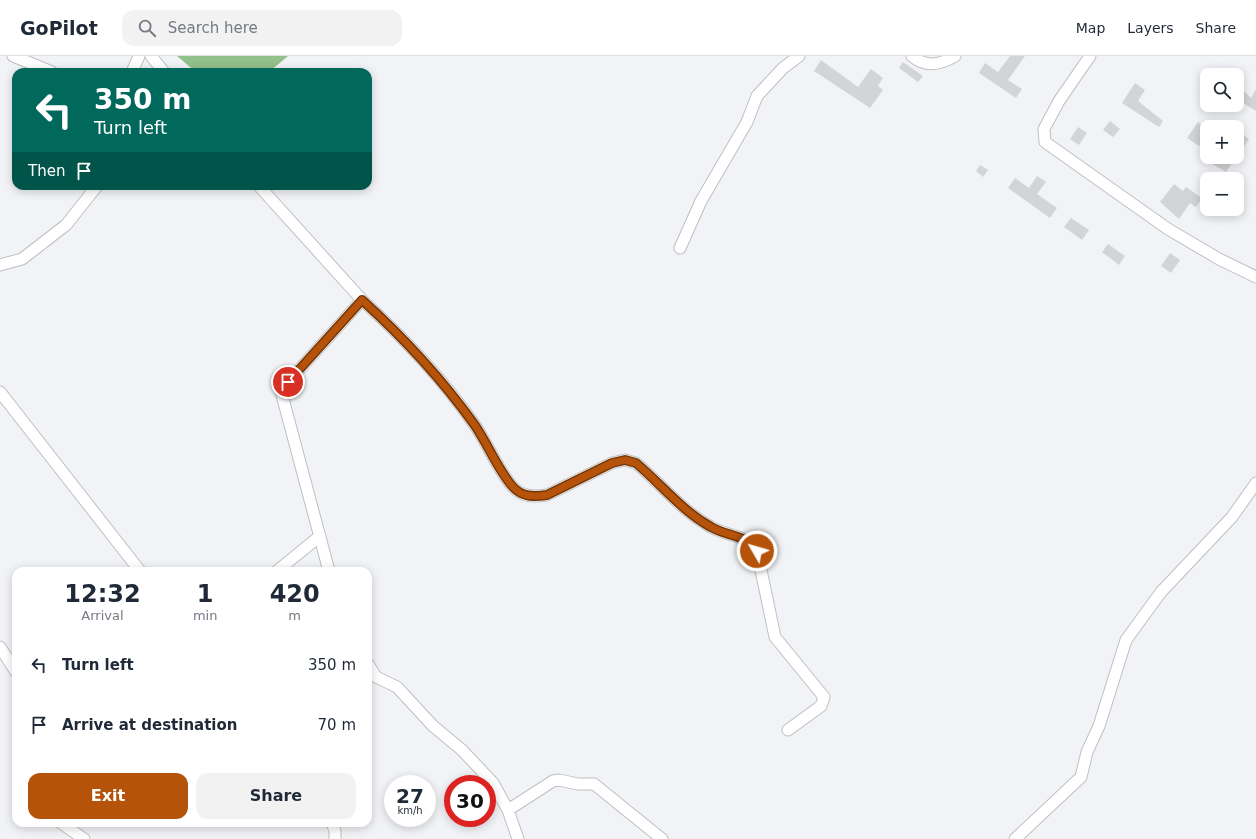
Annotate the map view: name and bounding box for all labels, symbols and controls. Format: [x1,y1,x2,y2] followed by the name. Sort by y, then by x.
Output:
[122,10,402,46] search box
[20,17,98,39] text: GoPilot
[136,17,158,39] icon: search
[168,19,258,37] text: Search here
[1076,20,1105,36] text: Map
[1127,20,1174,36] text: Layers
[1196,20,1236,36] text: Share
[1200,68,1244,216] map controls
[1200,68,1244,112] button: search
[94,83,191,116] text: 350 m
[28,84,80,136] icon: left
[94,117,167,138] text: Turn left
[1200,120,1244,164] button: +
[73,160,95,182] icon: arrive
[28,162,65,180] text: Then
[1200,172,1244,216] button: −
[271,365,305,399] pin
[277,371,299,393] icon: arrive
[736,530,778,572] position arrow
[64,580,141,608] text: 12:32
[197,580,213,608] text: 1
[270,580,320,608] text: 420
[81,608,124,623] text: Arrival
[193,608,217,623] text: min
[288,608,301,623] text: m
[28,654,50,676] icon: left
[62,656,134,674] text: Turn left
[308,656,356,674] text: 350 m
[28,714,50,736] icon: arrive
[62,716,237,734] text: Arrive at destination
[318,716,356,734] text: 70 m
[28,773,188,819] button: Exit
[196,773,356,819] button: Share
[444,775,496,827] speed limit sign: 30
[396,784,424,808] text: 27
[397,805,423,816] text: km/h

